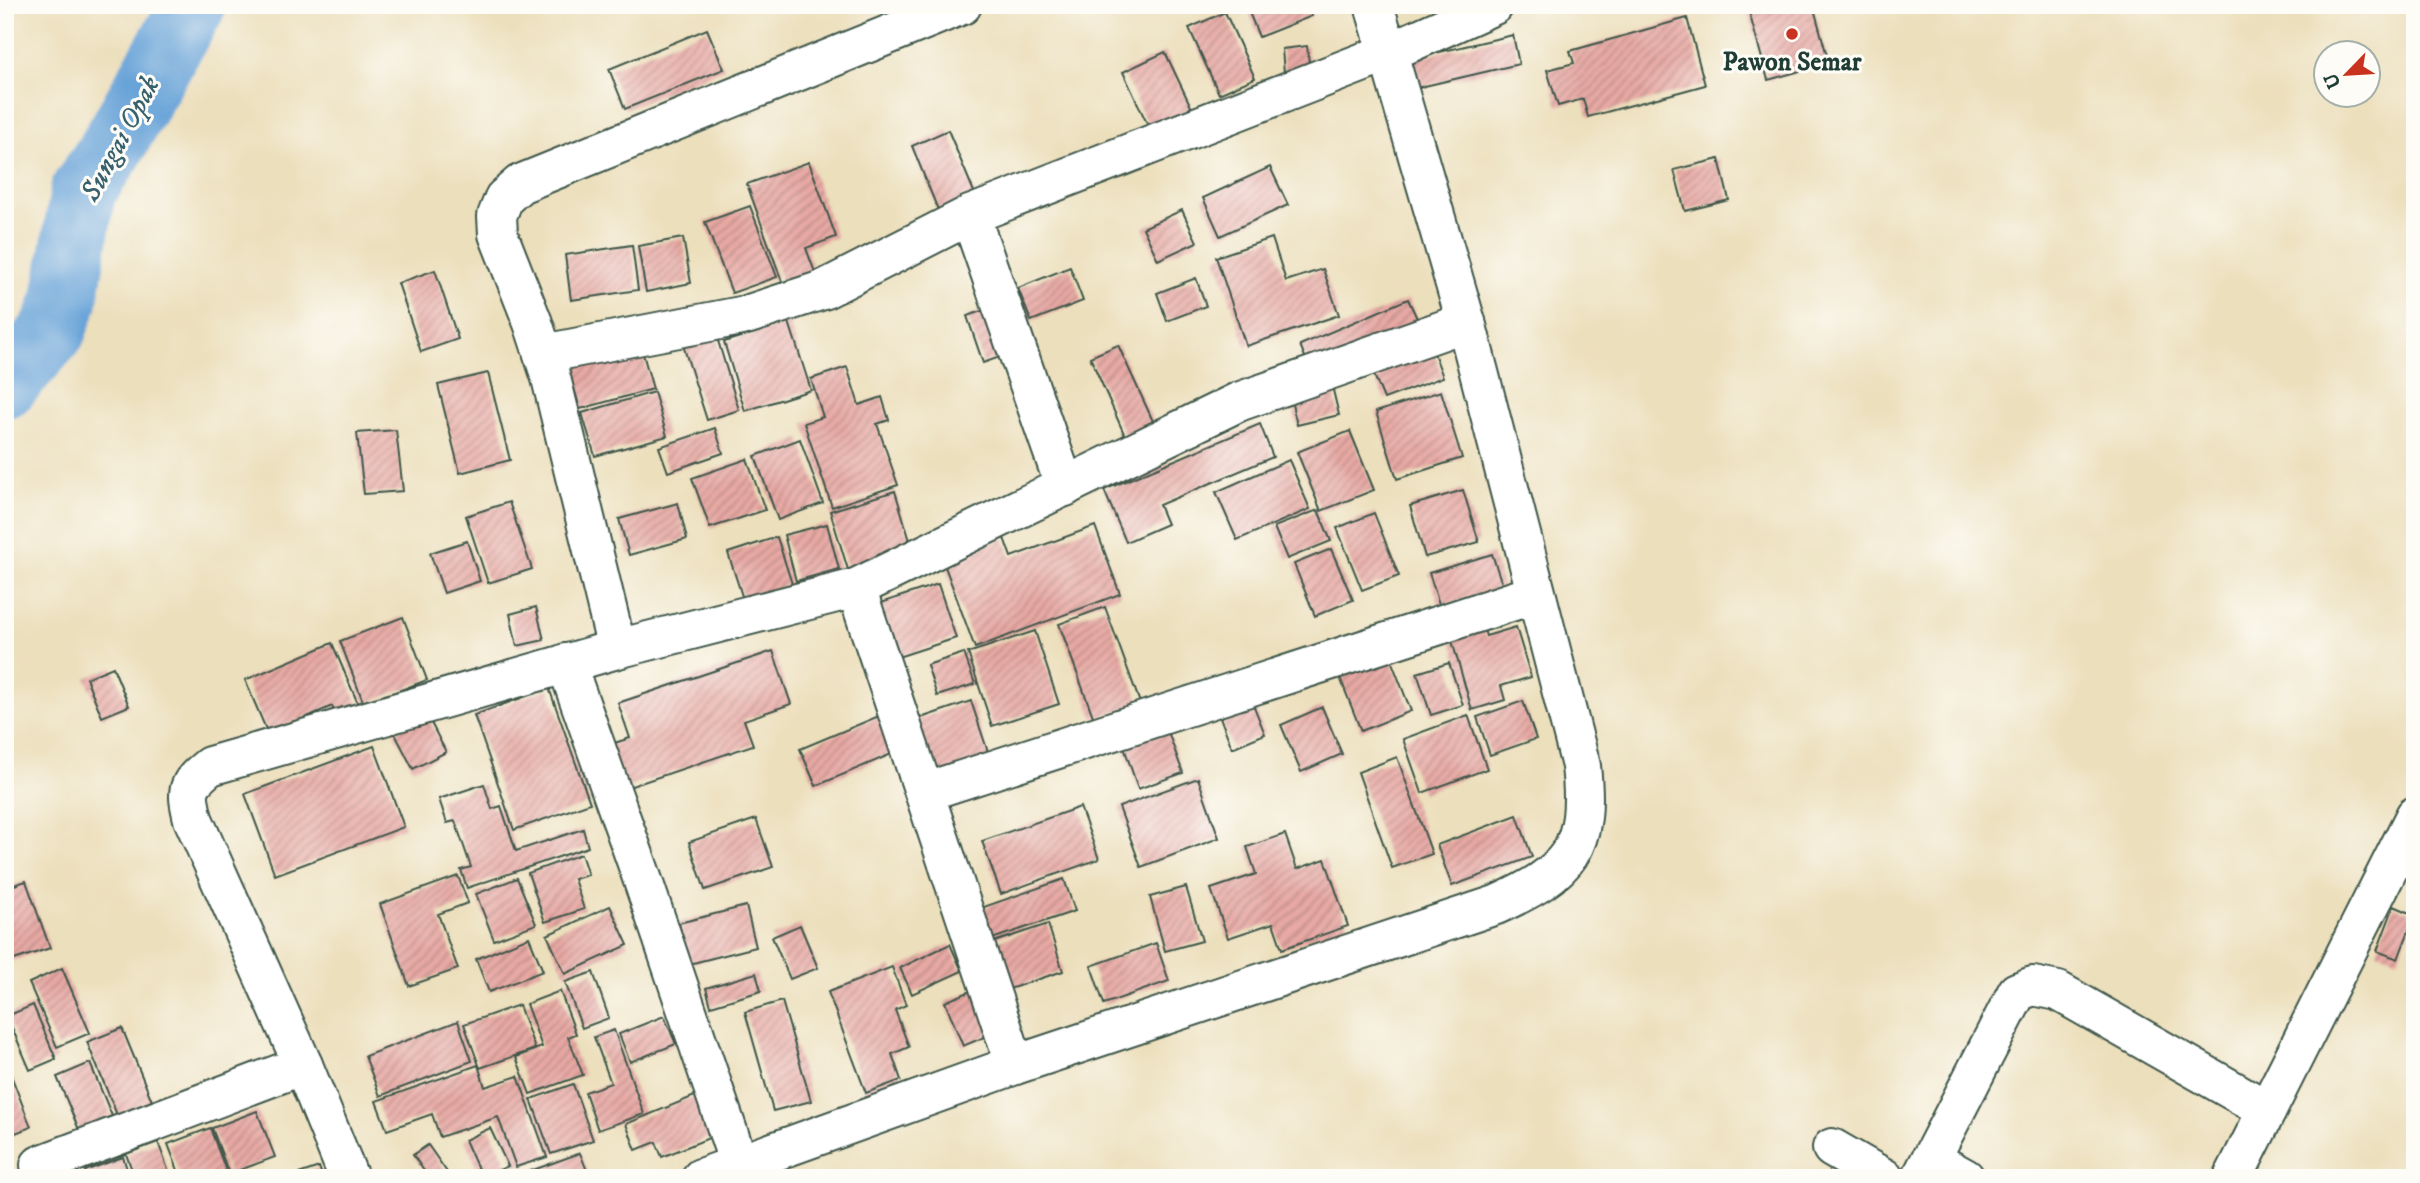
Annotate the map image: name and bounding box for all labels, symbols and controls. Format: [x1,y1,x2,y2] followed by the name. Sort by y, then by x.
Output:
[1784,26,1800,42] marker: Pawon Semar
[2312,38,2382,108] north arrow
[1722,46,1862,79] place label: Pawon Semar
[2319,69,2346,92] text: U
[72,70,168,208] water label: Sungai Opak

